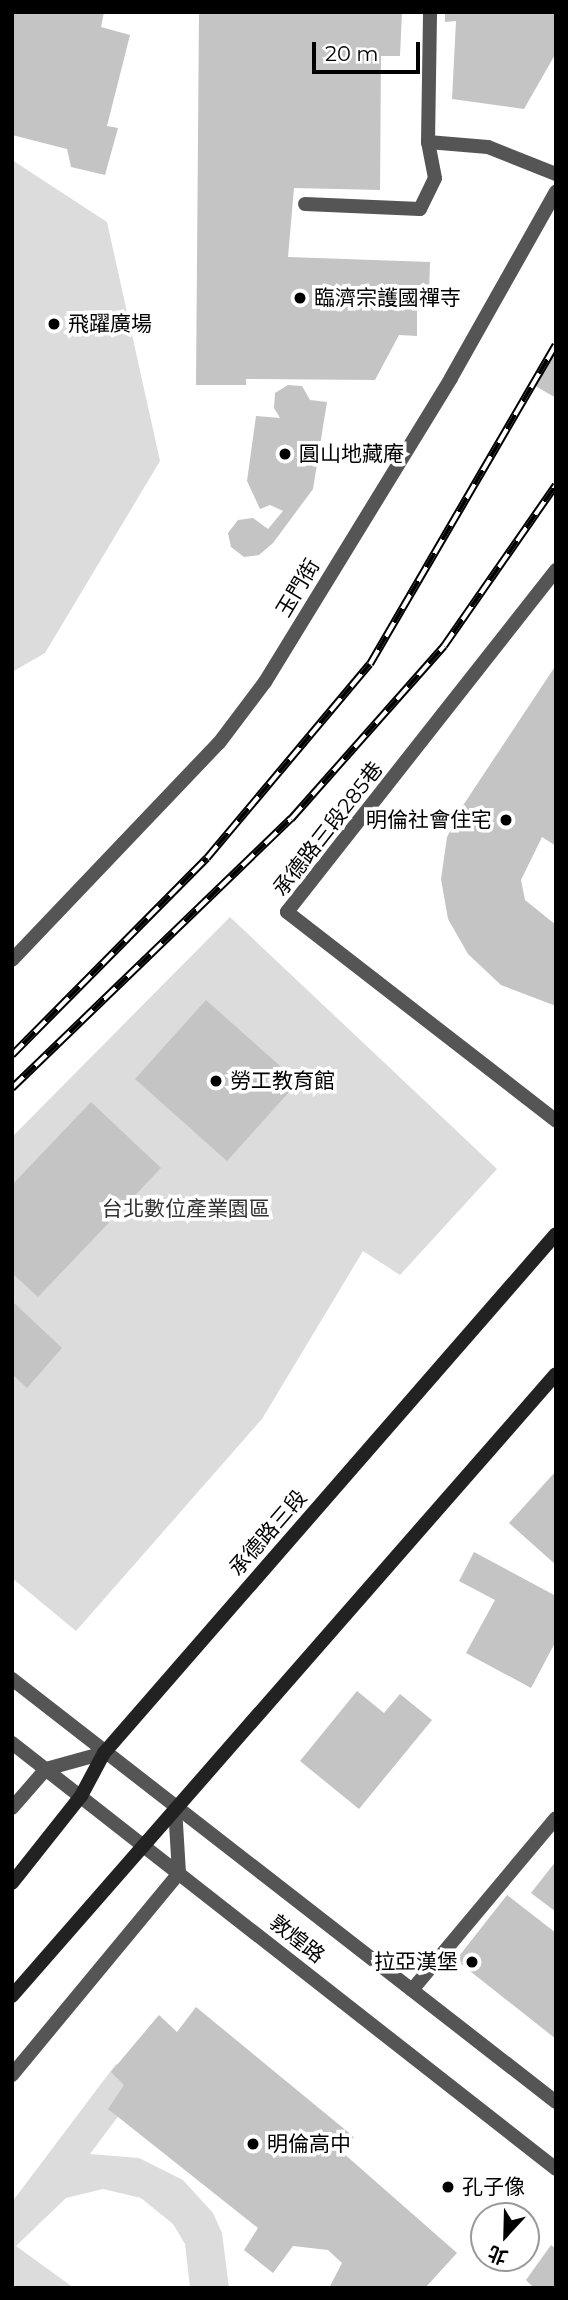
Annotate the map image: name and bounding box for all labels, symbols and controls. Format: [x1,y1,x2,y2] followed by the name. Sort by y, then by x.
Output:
[316,28,424,72] scale bar
[325,41,379,66] text: 20 m
[314,285,461,311] place label: 臨濟宗護國禪寺
[292,290,308,306] marker: 臨濟宗護國禪寺
[68,311,152,337] place label: 飛躍廣場
[46,316,62,332] marker: 飛躍廣場
[299,441,404,467] place label: 圓山地藏庵
[277,446,293,462] marker: 圓山地藏庵
[271,555,325,621] street label: 玉門街
[268,757,388,901] street label: 承德路三段285巷
[366,807,492,833] place label: 明倫社會住宅
[498,812,514,828] marker: 明倫社會住宅
[230,1068,335,1094] place label: 勞工教育館
[208,1073,224,1089] marker: 勞工教育館
[102,1196,270,1222] park label: 台北數位產業園區
[224,1485,312,1581] street label: 承德路三段
[264,1910,330,1968] street label: 敦煌路
[374,1949,458,1975] place label: 拉亞漢堡
[464,1954,480,1970] marker: 拉亞漢堡
[267,2131,351,2157] place label: 明倫高中
[245,2136,261,2152] marker: 明倫高中
[462,2174,525,2200] place label: 孔子像
[440,2179,456,2195] marker: 孔子像
[470,2202,540,2272] north arrow
[485,2241,511,2269] text: 北

